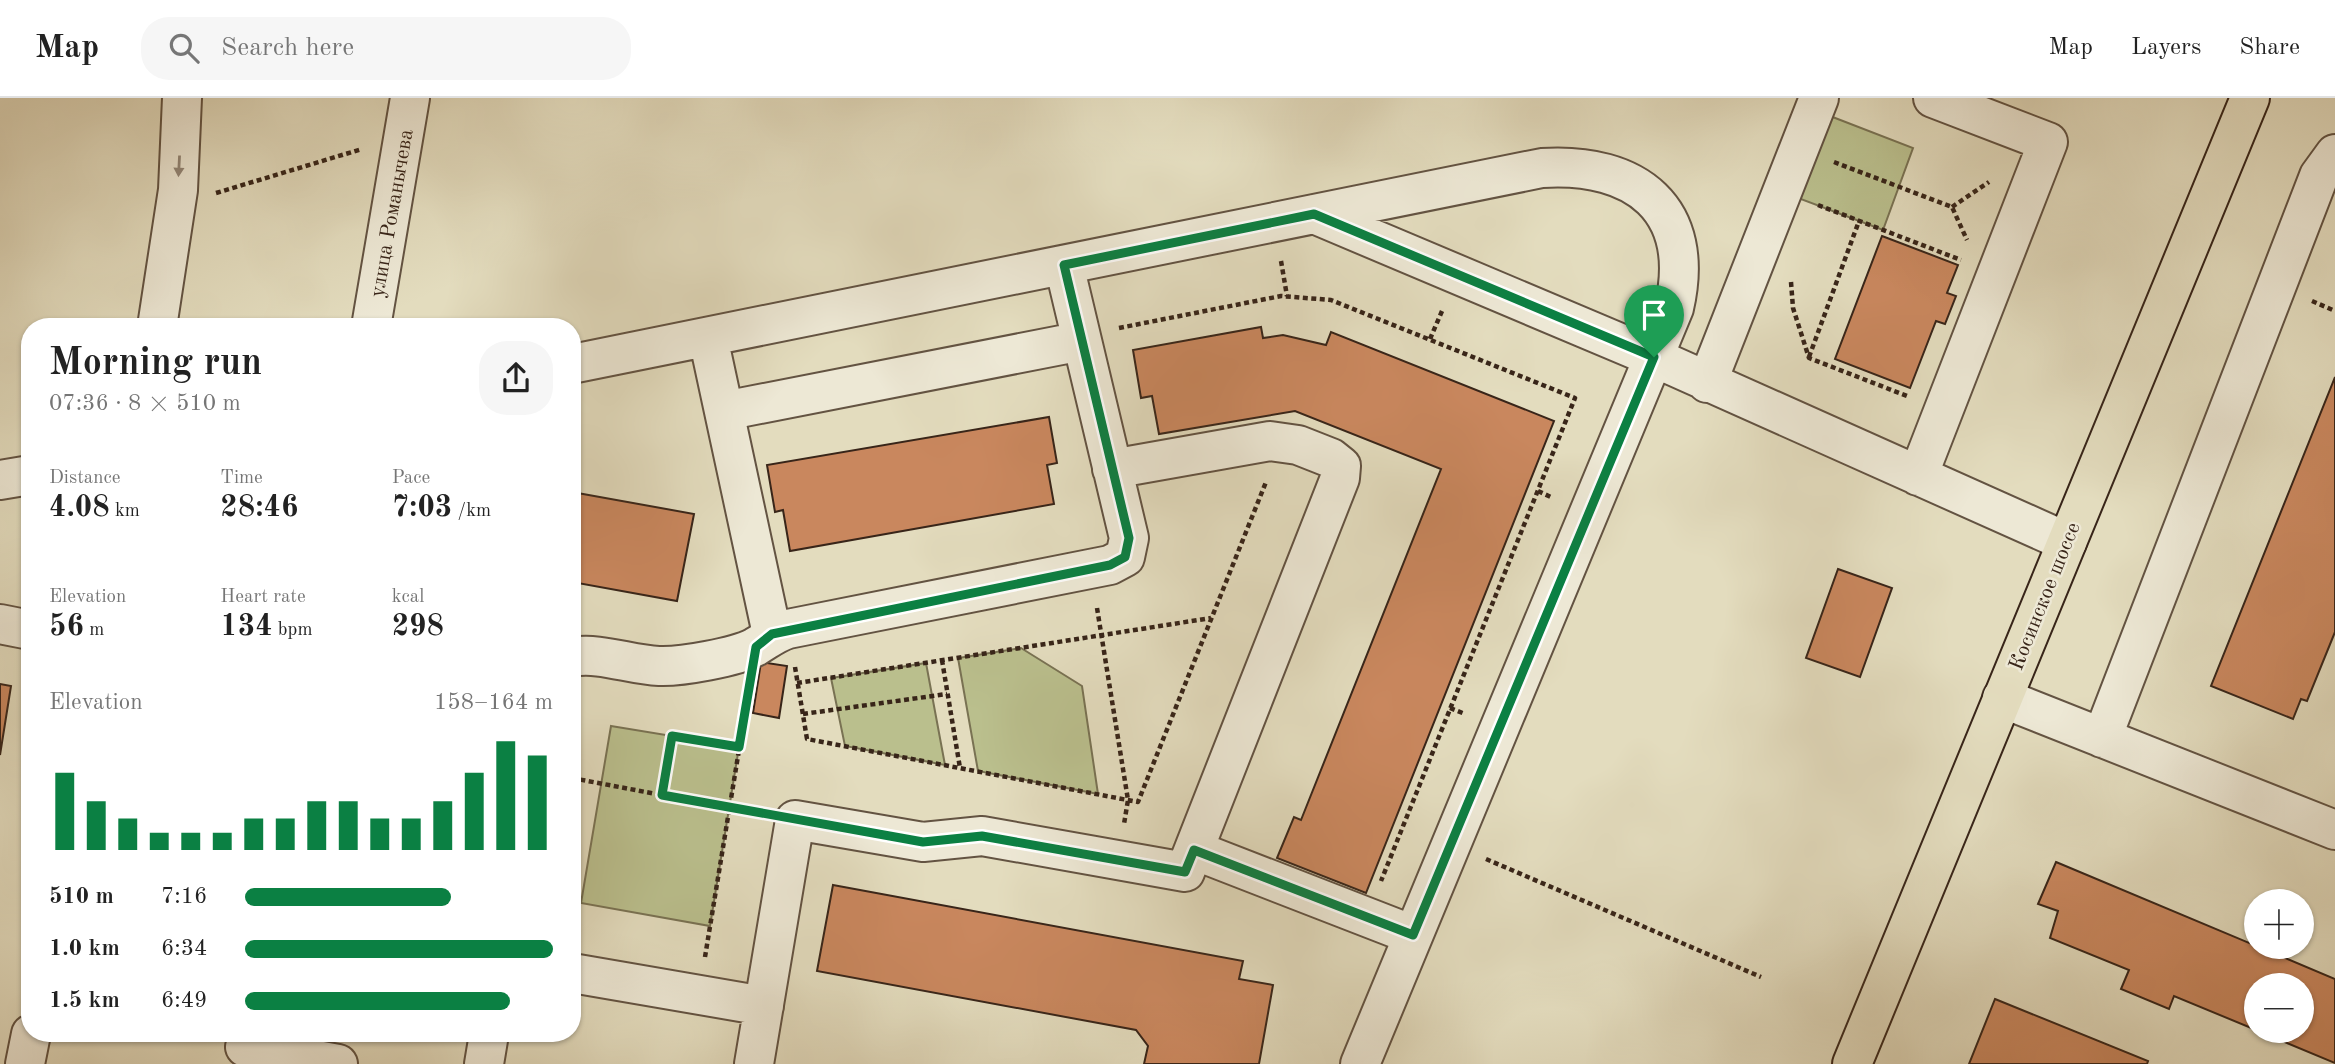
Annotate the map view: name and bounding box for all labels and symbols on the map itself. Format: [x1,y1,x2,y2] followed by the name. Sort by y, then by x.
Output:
[367,127,418,299] street label: улица Романычева
[173,155,184,177] one-way arrow
[1624,285,1684,357] pin
[2006,520,2085,674] street label: Косинское шоссе

